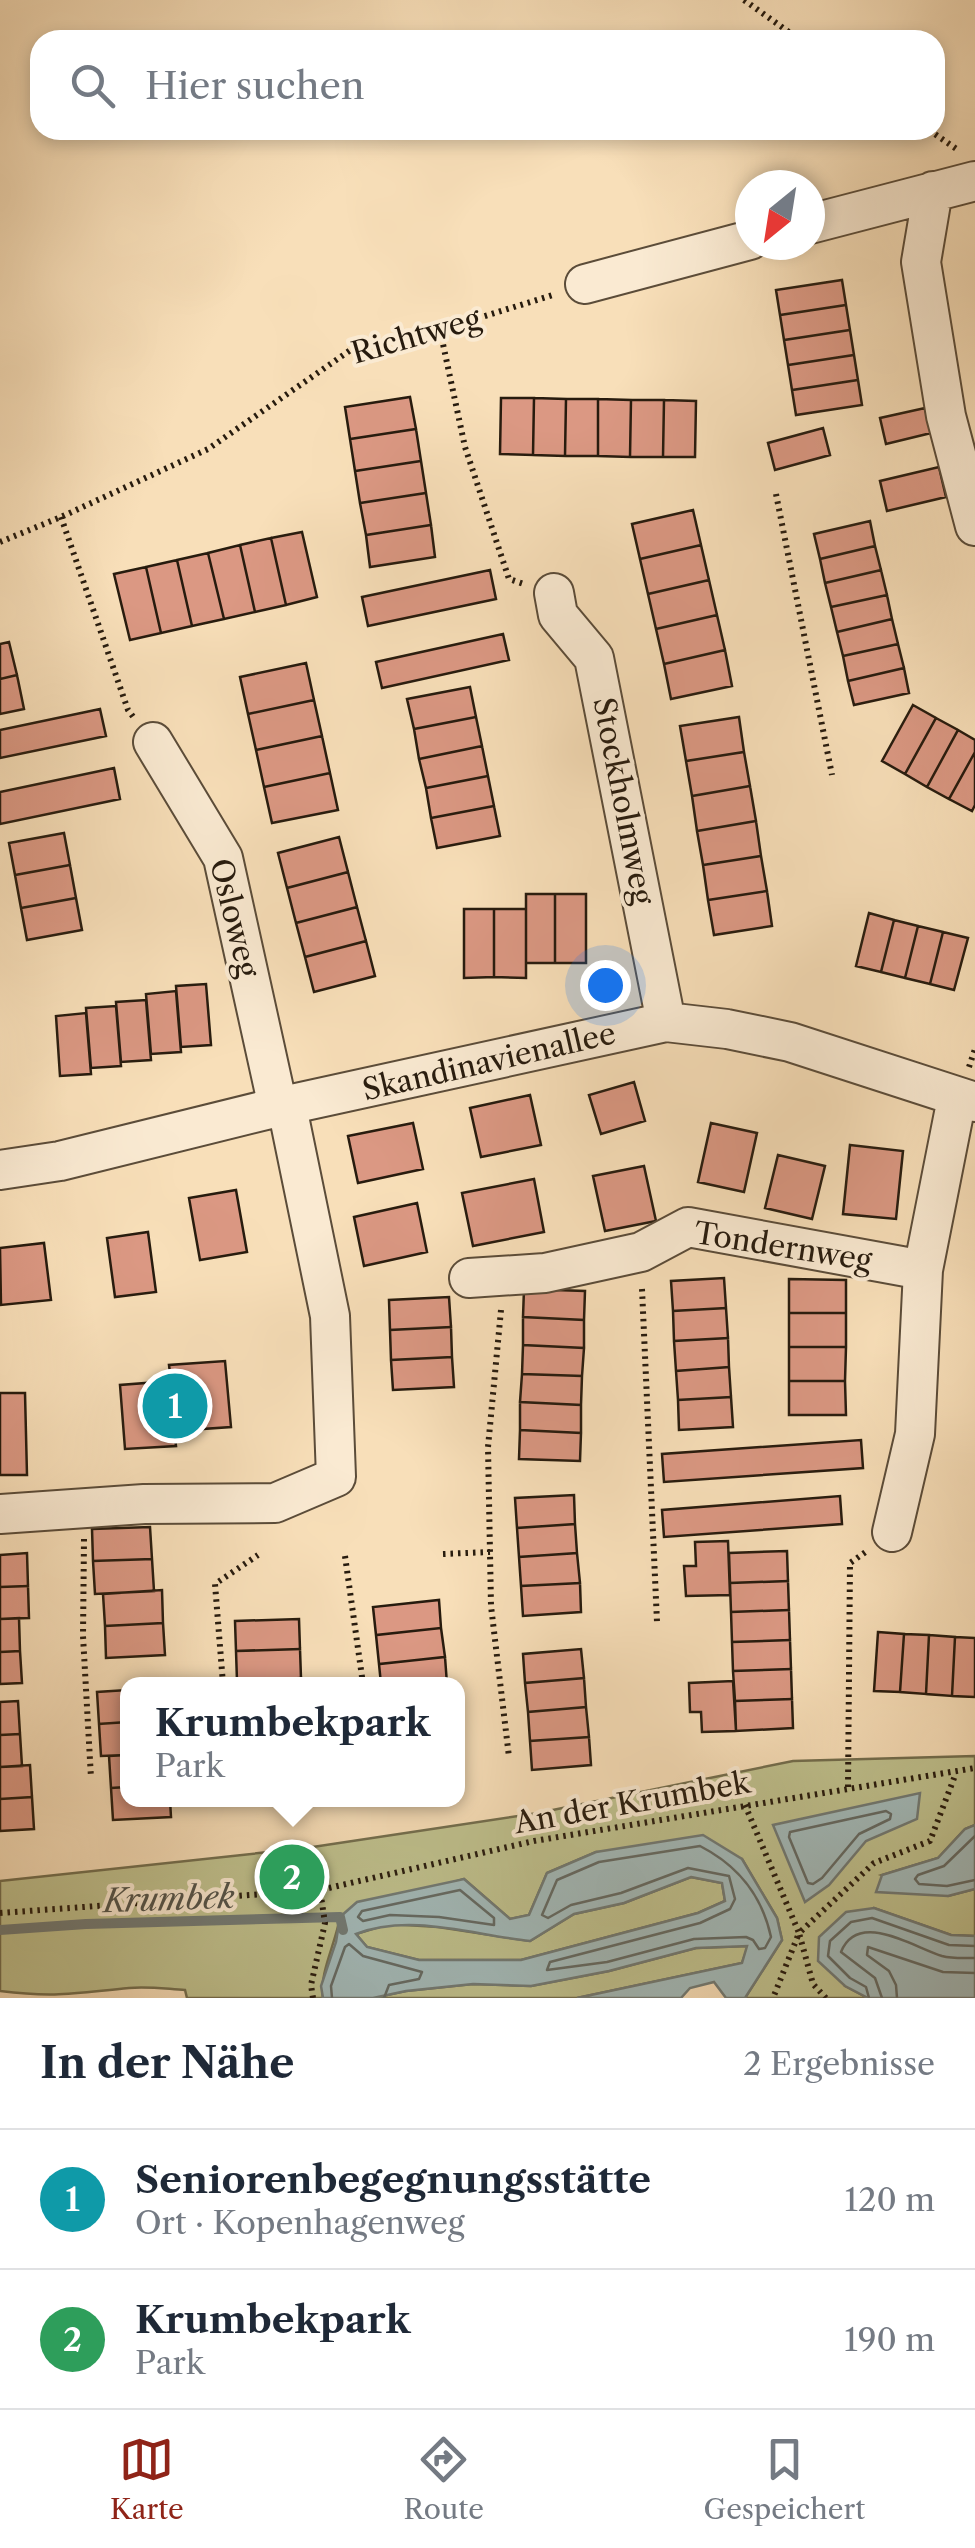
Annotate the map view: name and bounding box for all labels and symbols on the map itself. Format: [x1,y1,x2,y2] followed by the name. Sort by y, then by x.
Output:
[735,170,825,260] north arrow
[347,299,485,372] street label: Richtweg
[585,694,662,908] street label: Stockholmweg
[202,855,267,981] street label: Osloweg
[580,960,631,1011] your location
[359,1014,619,1109] street label: Skandinavienallee
[692,1214,875,1279] street label: Tondernweg
[142,1368,208,1444] pin: 1
[510,1763,754,1842] street label: An der Krumbek
[260,1840,324,1914] pin: 2
[100,1877,236,1920] water label: Krumbek

